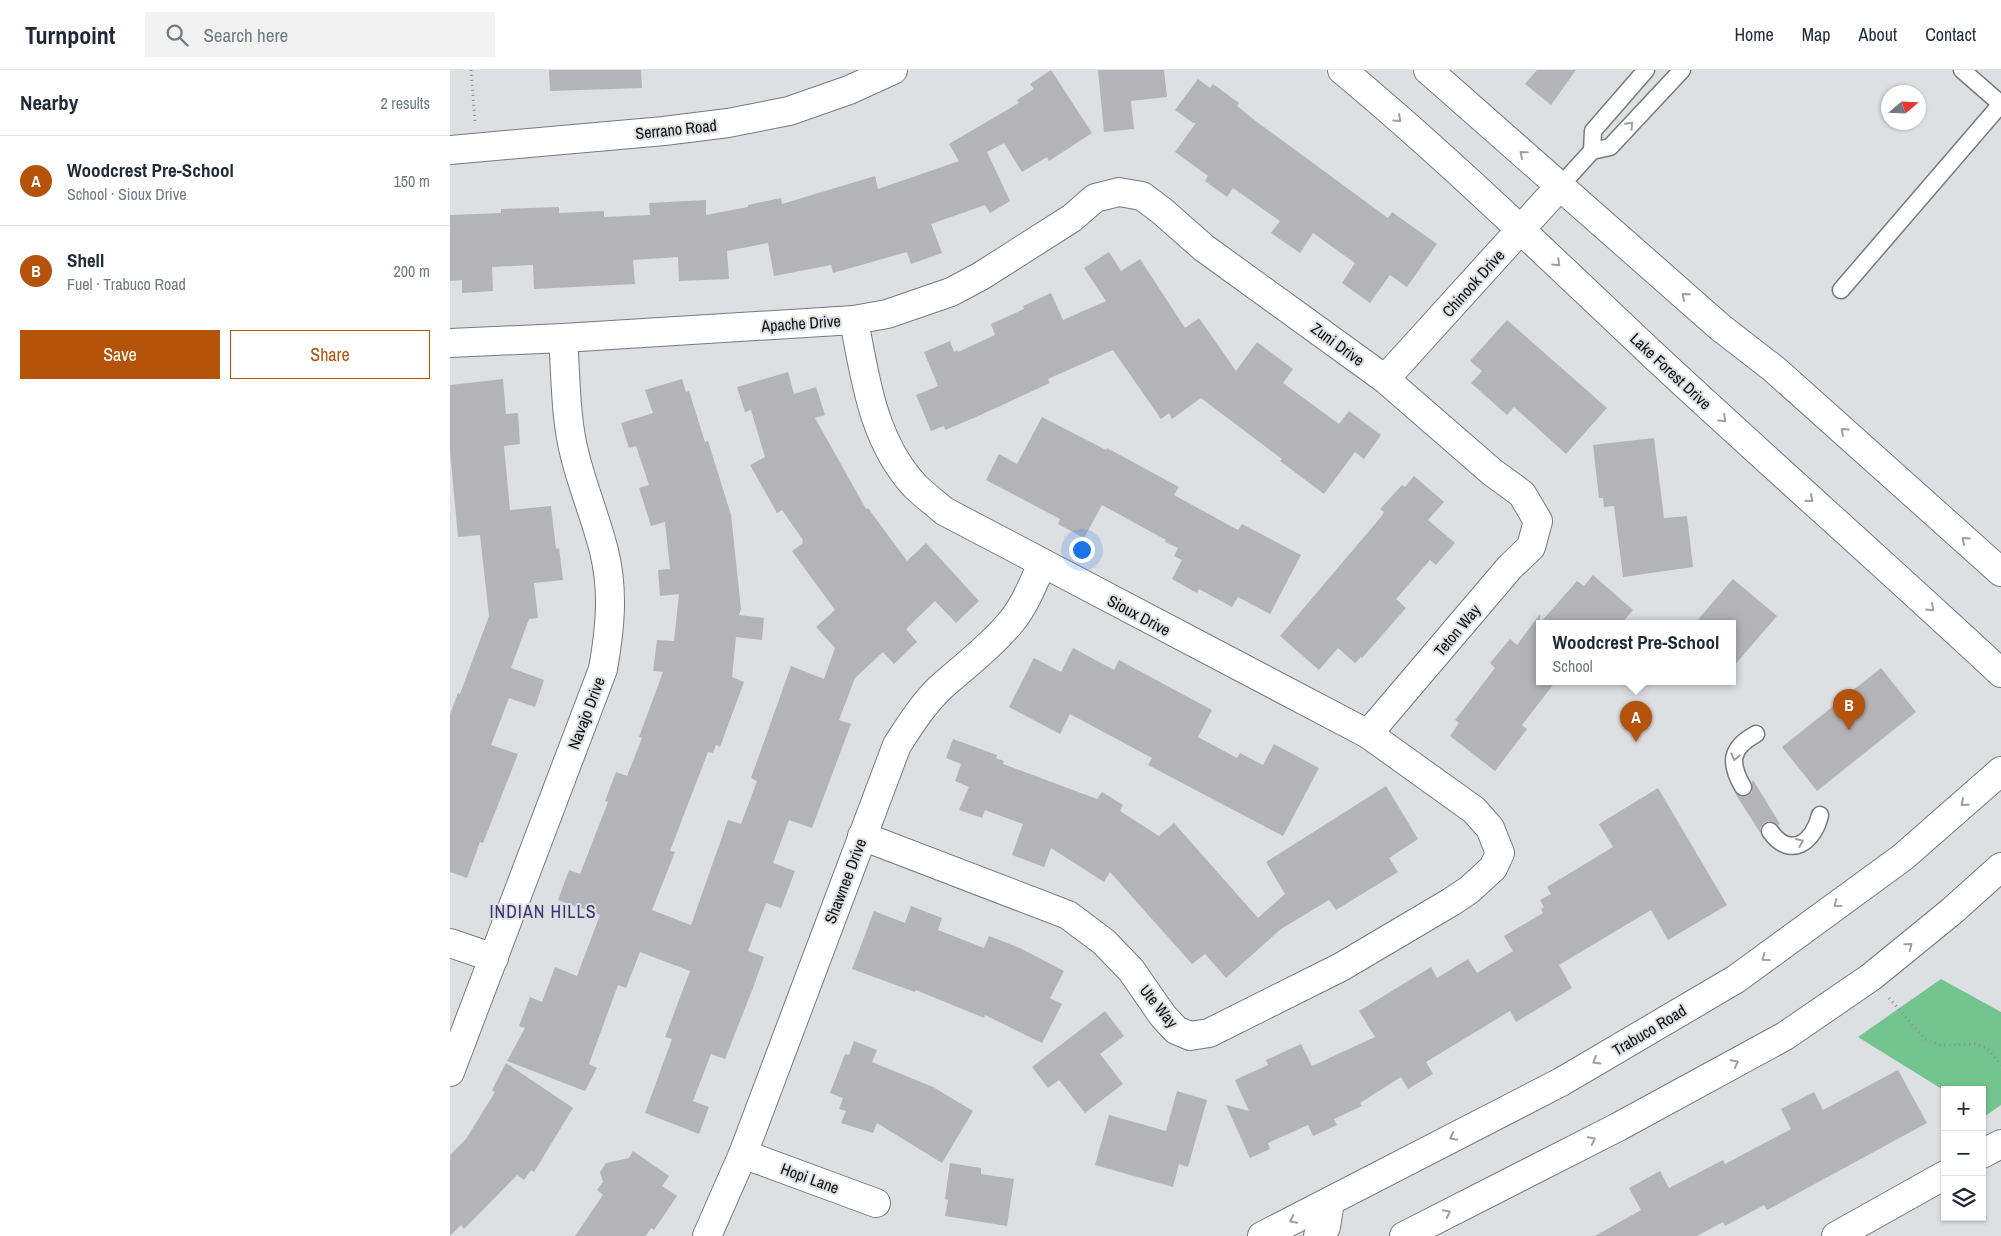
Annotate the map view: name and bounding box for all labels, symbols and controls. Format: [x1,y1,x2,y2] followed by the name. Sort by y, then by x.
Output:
[145,12,495,57] search box
[25,19,115,51] text: Turnpoint
[163,21,191,49] icon: search
[203,22,288,48] text: Search here
[1734,22,1774,47] text: Home
[1802,22,1831,47] text: Map
[1859,22,1897,47] text: About
[1925,22,1976,47] text: Contact
[1881,85,1926,130] north arrow
[20,88,78,117] text: Nearby
[380,92,430,114] text: 2 results
[1392,113,1401,122] one-way arrow
[634,114,718,144] street label: Serrano Road
[1624,121,1633,130] one-way arrow
[1520,151,1529,160] one-way arrow
[67,157,234,183] text: Woodcrest Pre-School
[31,170,41,192] text: A
[394,170,430,192] text: 150 m
[67,183,187,205] text: School · Sioux Drive
[1437,244,1509,322] street label: Chinook Drive
[67,247,104,273] text: Shell
[1551,257,1560,266] one-way arrow
[31,260,41,282] text: B
[394,260,430,282] text: 200 m
[67,273,186,295] text: Fuel · Trabuco Road
[1681,293,1690,302] one-way arrow
[760,309,841,337] street label: Apache Drive
[1307,317,1369,371] street label: Zuni Drive
[1626,328,1716,414] street label: Lake Forest Drive
[20,330,220,379] button: Save
[230,330,430,379] button: Share
[1717,413,1726,422] one-way arrow
[1840,428,1849,437] one-way arrow
[1805,493,1814,502] one-way arrow
[1069,537,1095,563] your location
[1961,537,1970,546] one-way arrow
[1104,589,1174,641] street label: Sioux Drive
[1429,599,1485,661] street label: Teton Way
[1925,602,1934,611] one-way arrow
[1536,620,1736,685] popup
[1553,629,1719,655] text: Woodcrest Pre-School
[1553,655,1593,677] text: School
[562,674,610,752] street label: Navajo Drive
[1833,689,1865,730] pin: B
[1620,701,1652,742] pin: A
[1731,753,1741,761] one-way arrow
[1961,797,1970,806] one-way arrow
[819,835,871,927] street label: Shawnee Drive
[1795,838,1804,849] one-way arrow
[1833,898,1843,907] one-way arrow
[489,899,597,924] district label: INDIAN HILLS
[1903,943,1912,952] one-way arrow
[1761,952,1771,961] one-way arrow
[1135,980,1184,1033] street label: Ute Way
[1608,999,1690,1061] street label: Trabuco Road
[1593,1055,1602,1065] one-way arrow
[1730,1059,1739,1069] one-way arrow
[1941,1086,1986,1221] map controls
[1941,1086,1986,1131] button: +
[1449,1131,1458,1141] one-way arrow
[1941,1131,1986,1176] button: −
[1587,1136,1596,1146] one-way arrow
[778,1157,842,1199] street label: Hopi Lane
[1941,1176,1986,1221] button: layers
[1442,1209,1451,1219] one-way arrow
[1289,1214,1298,1224] one-way arrow

